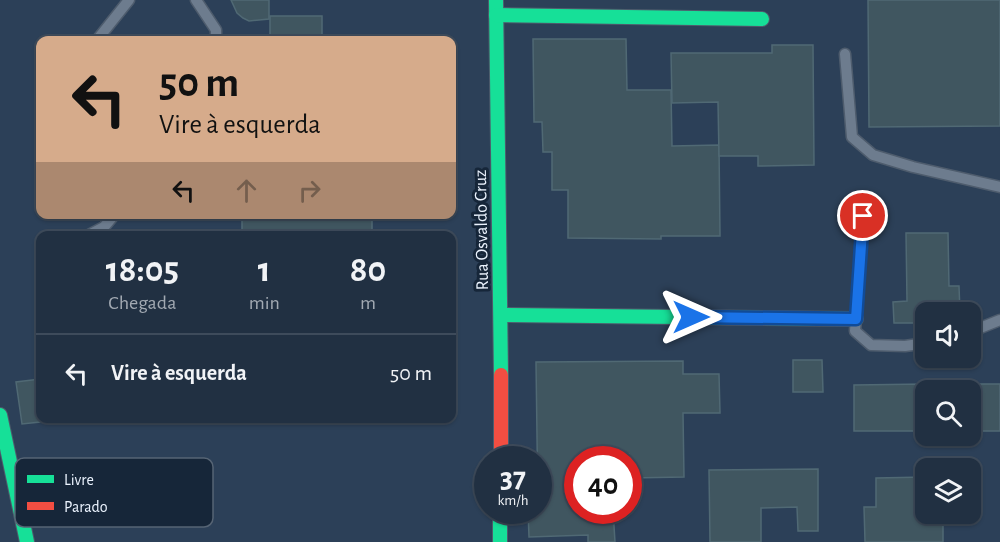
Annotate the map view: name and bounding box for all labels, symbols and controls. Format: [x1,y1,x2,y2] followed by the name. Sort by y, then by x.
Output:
[60,60,138,138] icon: left
[159,62,239,104] text: 50 m
[159,111,321,138] text: Vire à esquerda
[472,169,492,291] street label: Rua Osvaldo Cruz
[167,174,200,207] icon: left
[230,174,263,207] icon: ahead
[293,174,326,207] icon: right
[837,190,888,241] pin
[846,199,879,232] icon: arrive
[106,252,179,288] text: 18:05
[258,252,271,288] text: 1
[350,252,386,288] text: 80
[659,285,723,349] position arrow
[108,293,176,313] text: Chegada
[249,293,280,313] text: min
[360,293,376,313] text: m
[915,302,981,524] map controls
[915,302,981,368] button: sound
[60,357,93,390] icon: left
[111,362,247,384] text: Vire à esquerda
[390,362,432,384] text: 50 m
[915,380,981,446] button: search
[564,446,642,524] speed limit sign: 40
[15,458,213,527] legend
[915,458,981,524] button: layers
[500,463,526,493] text: 37
[64,472,94,488] text: Livre
[498,493,528,508] text: km/h
[64,499,108,515] text: Parado

